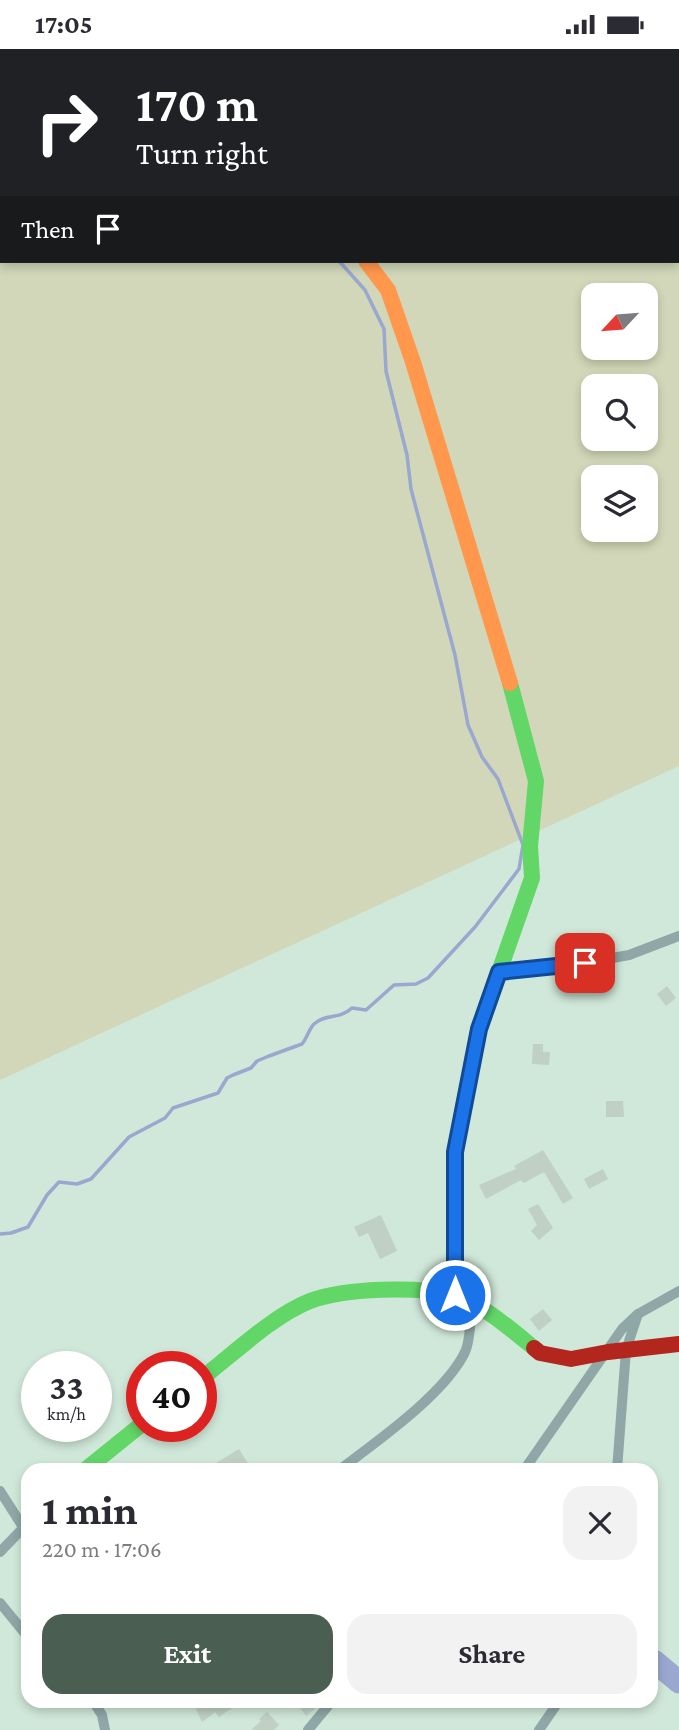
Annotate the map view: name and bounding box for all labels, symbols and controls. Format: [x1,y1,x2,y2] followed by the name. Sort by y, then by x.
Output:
[35,10,93,39] text: 17:05
[21,77,112,168] icon: right
[136,77,258,132] text: 170 m
[136,135,268,171] text: Turn right
[89,210,127,248] icon: arrive
[21,215,75,244] text: Then
[581,283,658,361] north arrow
[581,283,658,542] map controls
[581,374,658,451] button: search
[581,465,658,542] button: layers
[555,933,615,993] pin
[566,944,604,982] icon: arrive
[418,1258,492,1332] position arrow
[126,1351,217,1442] speed limit sign: 40
[49,1368,84,1407] text: 33
[47,1404,86,1424] text: km/h
[42,1486,138,1533] text: 1 min
[563,1486,637,1560] button: close
[42,1536,162,1562] text: 220 m · 17:06
[42,1614,333,1694] button: Exit
[347,1614,637,1694] button: Share

